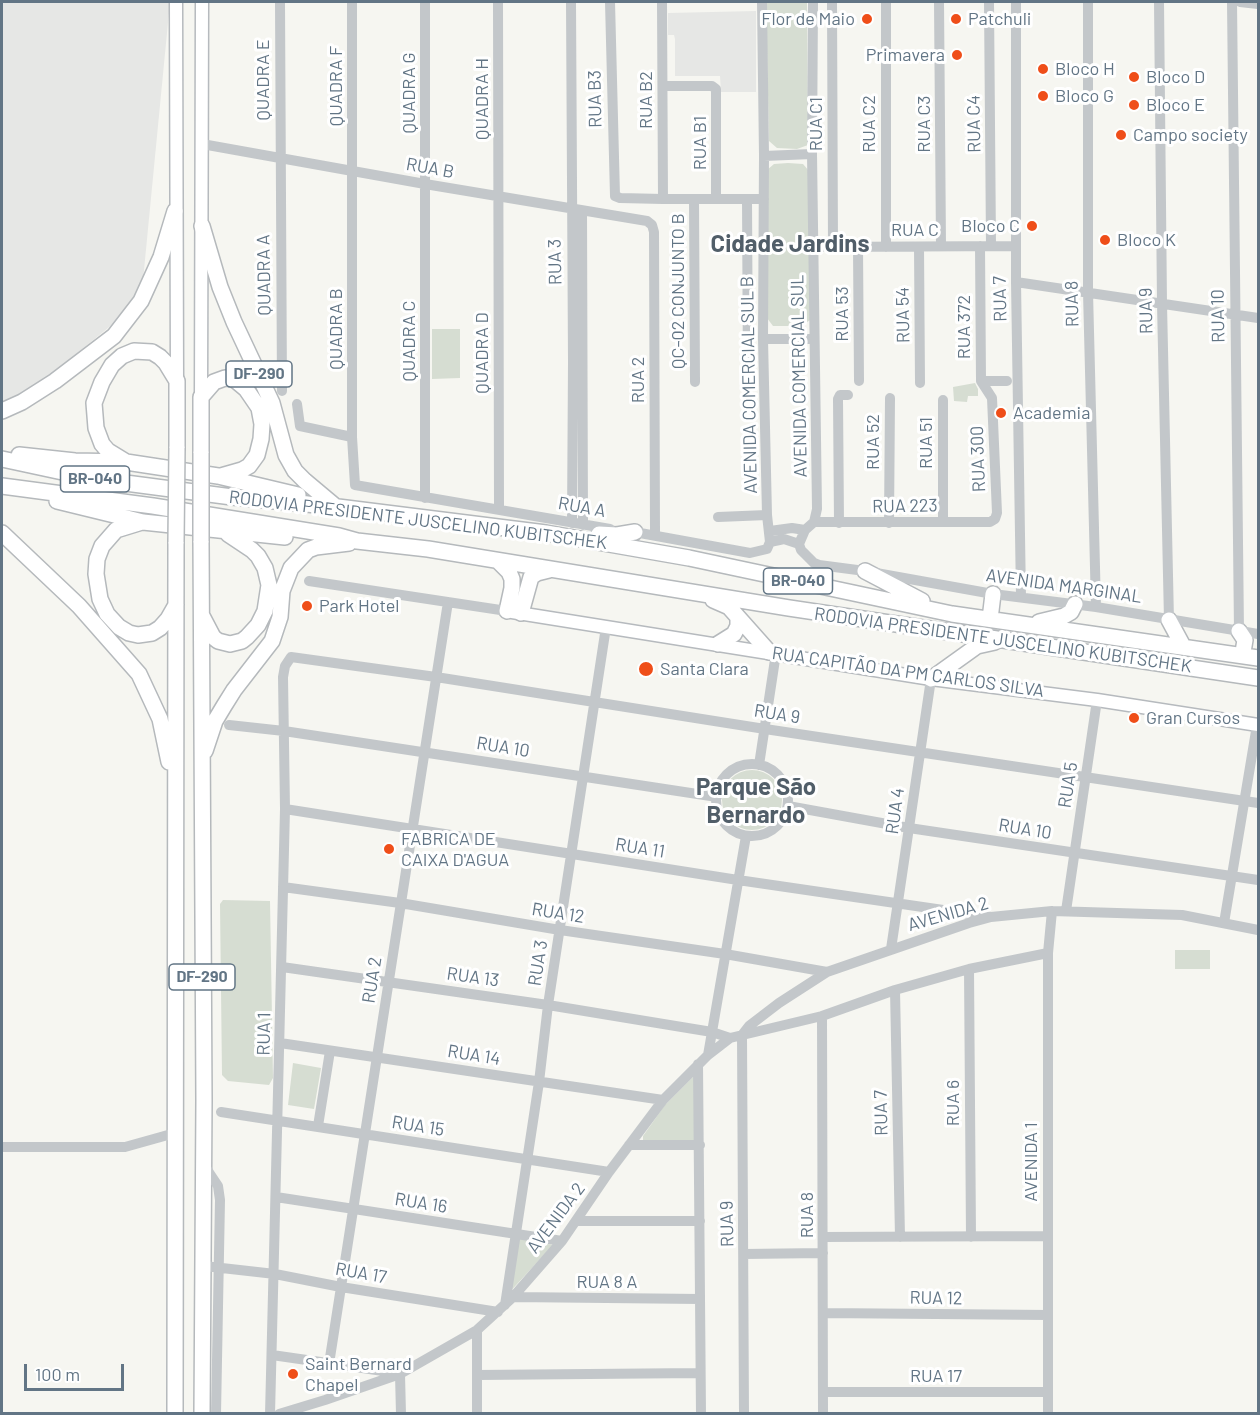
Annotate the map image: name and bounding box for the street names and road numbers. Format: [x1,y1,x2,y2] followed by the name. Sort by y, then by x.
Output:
[252,39,274,121] street label: QUADRA E
[325,46,347,126] street label: QUADRA F
[398,52,420,134] street label: QUADRA G
[471,58,493,140] street label: QUADRA H
[584,70,606,128] street label: RUA B3
[635,71,657,129] street label: RUA B2
[858,95,880,153] street label: RUA C2
[913,95,935,153] street label: RUA C3
[963,95,985,153] street label: RUA C4
[805,97,827,151] street label: RUA C1
[689,116,711,170] street label: RUA B1
[404,153,456,183] street label: RUA B
[667,213,689,369] street label: QC-02 CONJUNTO B
[891,219,939,241] street label: RUA C
[252,234,276,316] street label: QUADRA A
[544,239,566,285] street label: RUA 3
[786,274,812,478] street label: AVENIDA COMERCIAL SUL
[736,276,762,494] street label: AVENIDA COMERCIAL SUL B
[989,276,1011,322] street label: RUA 7
[1061,281,1083,327] street label: RUA 8
[831,286,853,342] street label: RUA 53
[892,287,914,343] street label: RUA 54
[325,288,347,370] street label: QUADRA B
[1135,288,1157,334] street label: RUA 9
[1207,289,1229,343] street label: RUA 10
[953,295,975,359] street label: RUA 372
[398,300,420,382] street label: QUADRA C
[471,312,493,394] street label: QUADRA D
[627,357,649,403] street label: RUA 2
[226,361,292,387] road number: DF-290
[862,414,884,470] street label: RUA 52
[915,417,937,469] street label: RUA 51
[966,425,990,493] street label: RUA 300
[60,466,130,492] road number: BR-040
[228,486,608,554] street label: RODOVIA PRESIDENTE JUSCELINO KUBITSCHEK
[556,492,608,522] street label: RUA A
[872,495,938,517] street label: RUA 223
[985,564,1143,608] street label: AVENIDA MARGINAL
[764,568,832,594] road number: BR-040
[813,603,1193,677] street label: RODOVIA PRESIDENTE JUSCELINO KUBITSCHEK
[771,642,1045,702] street label: RUA CAPITÃO DA PM CARLOS SILVA
[752,700,802,728] street label: RUA 9
[475,732,531,762] street label: RUA 10
[1054,760,1082,810] street label: RUA 5
[881,786,909,836] street label: RUA 4
[997,814,1053,844] street label: RUA 10
[614,833,666,863] street label: RUA 11
[905,892,991,936] street label: AVENIDA 2
[530,898,586,928] street label: RUA 12
[524,938,552,988] street label: RUA 3
[358,955,386,1005] street label: RUA 2
[445,963,501,991] street label: RUA 13
[169,964,235,990] road number: DF-290
[253,1012,275,1056] street label: RUA 1
[446,1040,502,1070] street label: RUA 14
[942,1080,964,1126] street label: RUA 6
[870,1090,892,1136] street label: RUA 7
[390,1111,446,1141] street label: RUA 15
[1020,1122,1042,1202] street label: AVENIDA 1
[522,1178,590,1258] street label: AVENIDA 2
[393,1188,449,1218] street label: RUA 16
[796,1192,818,1238] street label: RUA 8
[716,1201,738,1247] street label: RUA 9
[334,1258,388,1288] street label: RUA 17
[577,1271,637,1293] street label: RUA 8 A
[909,1287,963,1309] street label: RUA 12
[910,1365,962,1387] street label: RUA 17

